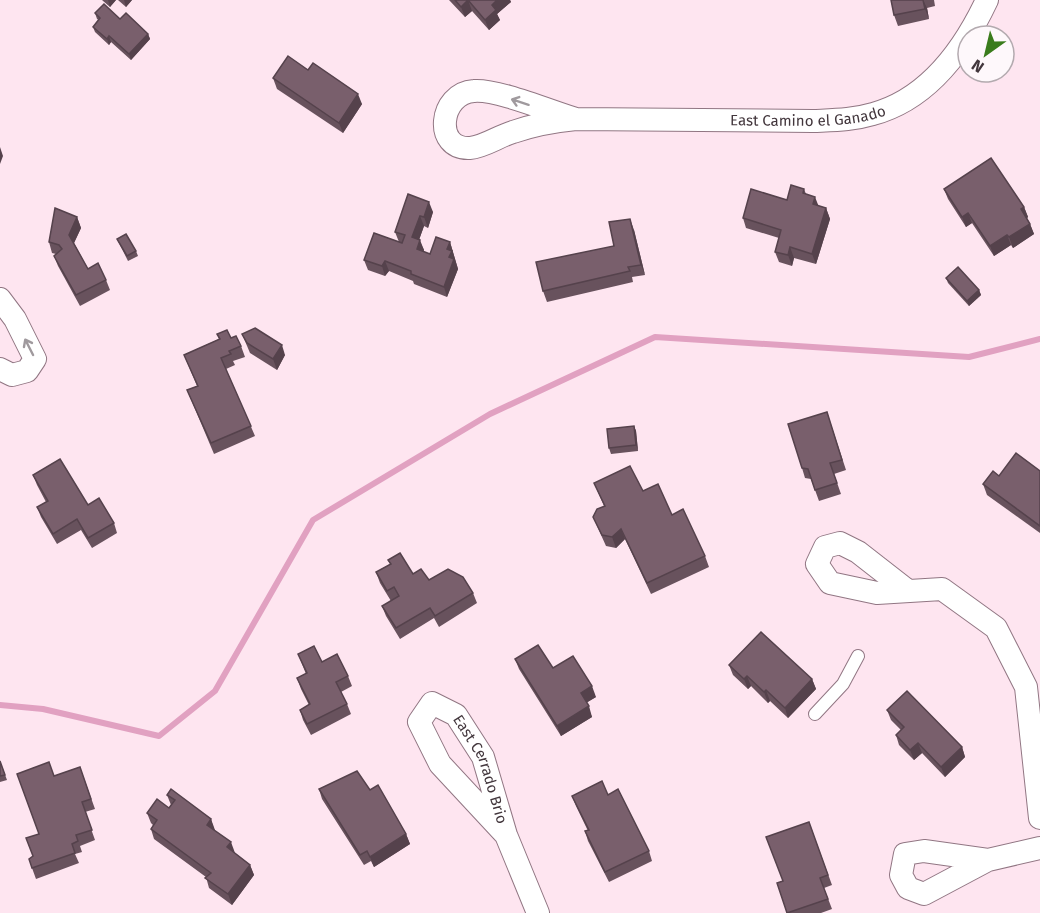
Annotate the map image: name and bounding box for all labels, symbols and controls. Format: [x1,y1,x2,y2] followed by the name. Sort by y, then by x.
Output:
[956,24,1016,84] north arrow
[968,55,988,77] text: N
[511,95,530,106] one-way arrow
[730,102,888,130] street label: East Camino el Ganado
[23,339,34,357] one-way arrow
[449,711,511,826] street label: East Cerrado Brio

